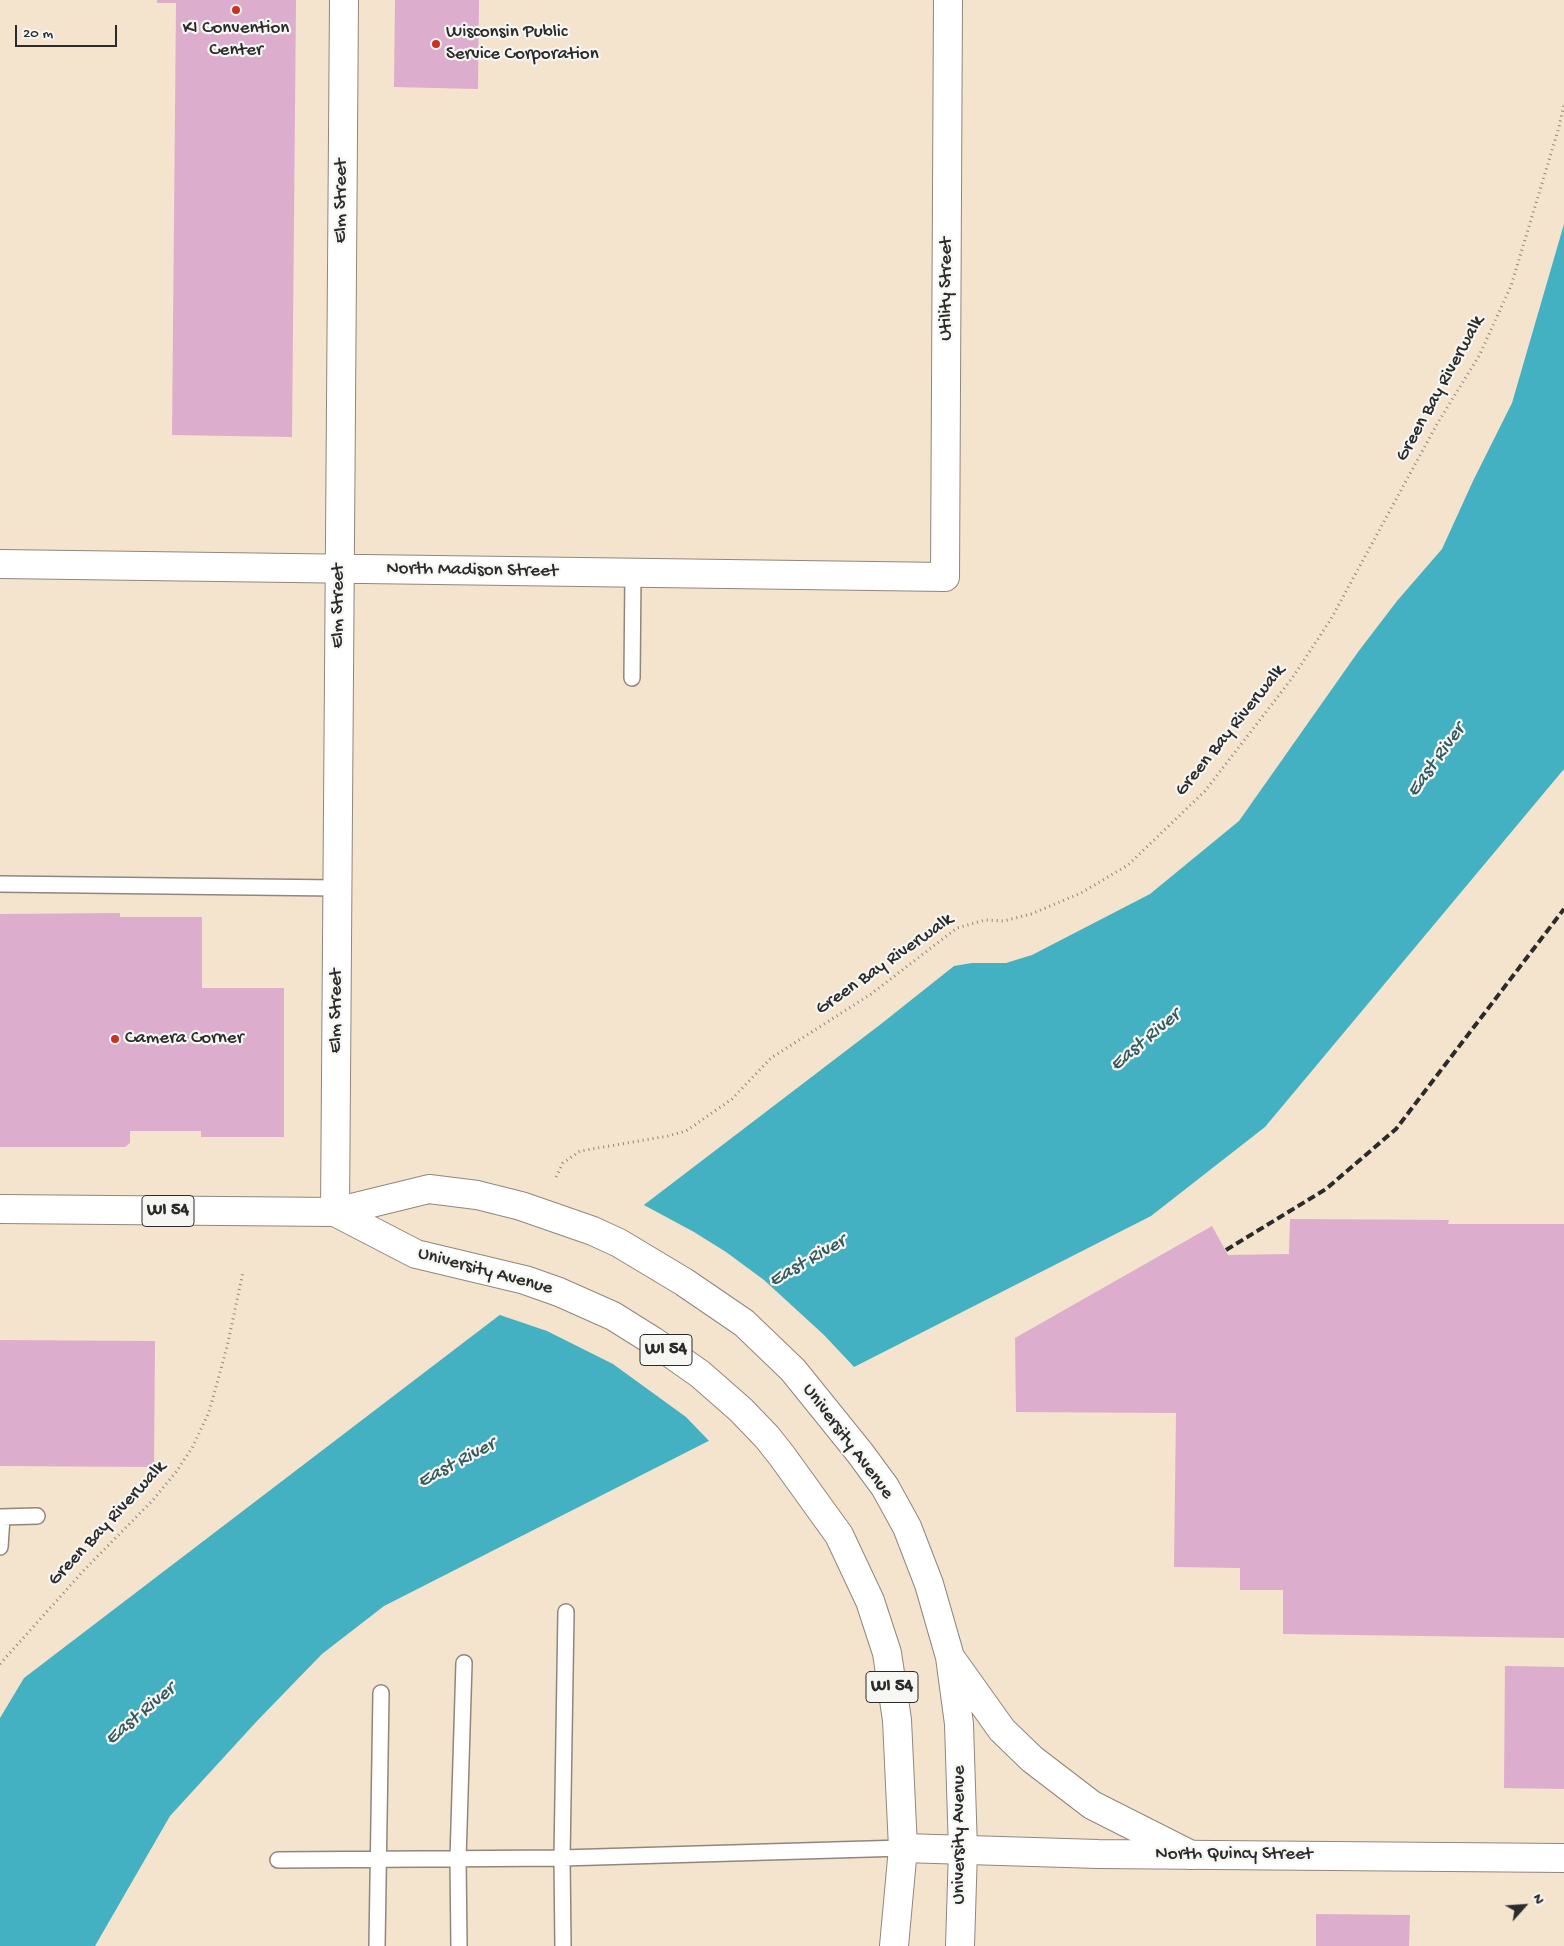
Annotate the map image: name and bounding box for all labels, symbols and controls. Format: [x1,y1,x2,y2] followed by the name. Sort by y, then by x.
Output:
[230,4,242,16] marker: KI Convention Center
[18,15,120,47] scale bar
[183,18,289,62] place label: KI Convention Center
[446,22,599,66] place label: Wisconsin Public Service Corporation
[23,25,53,43] text: 20 m
[430,38,442,50] marker: Wisconsin Public Service Corporation
[331,159,353,243] street label: Elm Street
[936,237,958,341] street label: Utility Street
[1392,312,1490,466] street label: Green Bay Riverwalk
[386,558,558,584] street label: North Madison Street
[328,564,350,648] street label: Elm Street
[1171,661,1291,801] street label: Green Bay Riverwalk
[1402,720,1472,802] water label: East River
[812,909,958,1021] street label: Green Bay Riverwalk
[326,969,348,1053] street label: Elm Street
[1106,1005,1186,1077] water label: East River
[125,1028,243,1050] place label: Camera Corner
[109,1033,121,1045] marker: Camera Corner
[142,1196,194,1226] road number: WI 54
[765,1230,851,1294] water label: East River
[415,1243,555,1301] street label: University Avenue
[640,1334,692,1366] road number: WI 54
[796,1380,898,1504] street label: University Avenue
[414,1433,500,1495] water label: East River
[44,1457,172,1591] street label: Green Bay Riverwalk
[866,1671,918,1702] road number: WI 54
[101,1679,181,1751] water label: East River
[949,1766,971,1904] street label: University Avenue
[1155,1844,1313,1866] street label: North Quincy Street
[1499,1881,1549,1931] north arrow
[1528,1891,1548,1907] text: N

